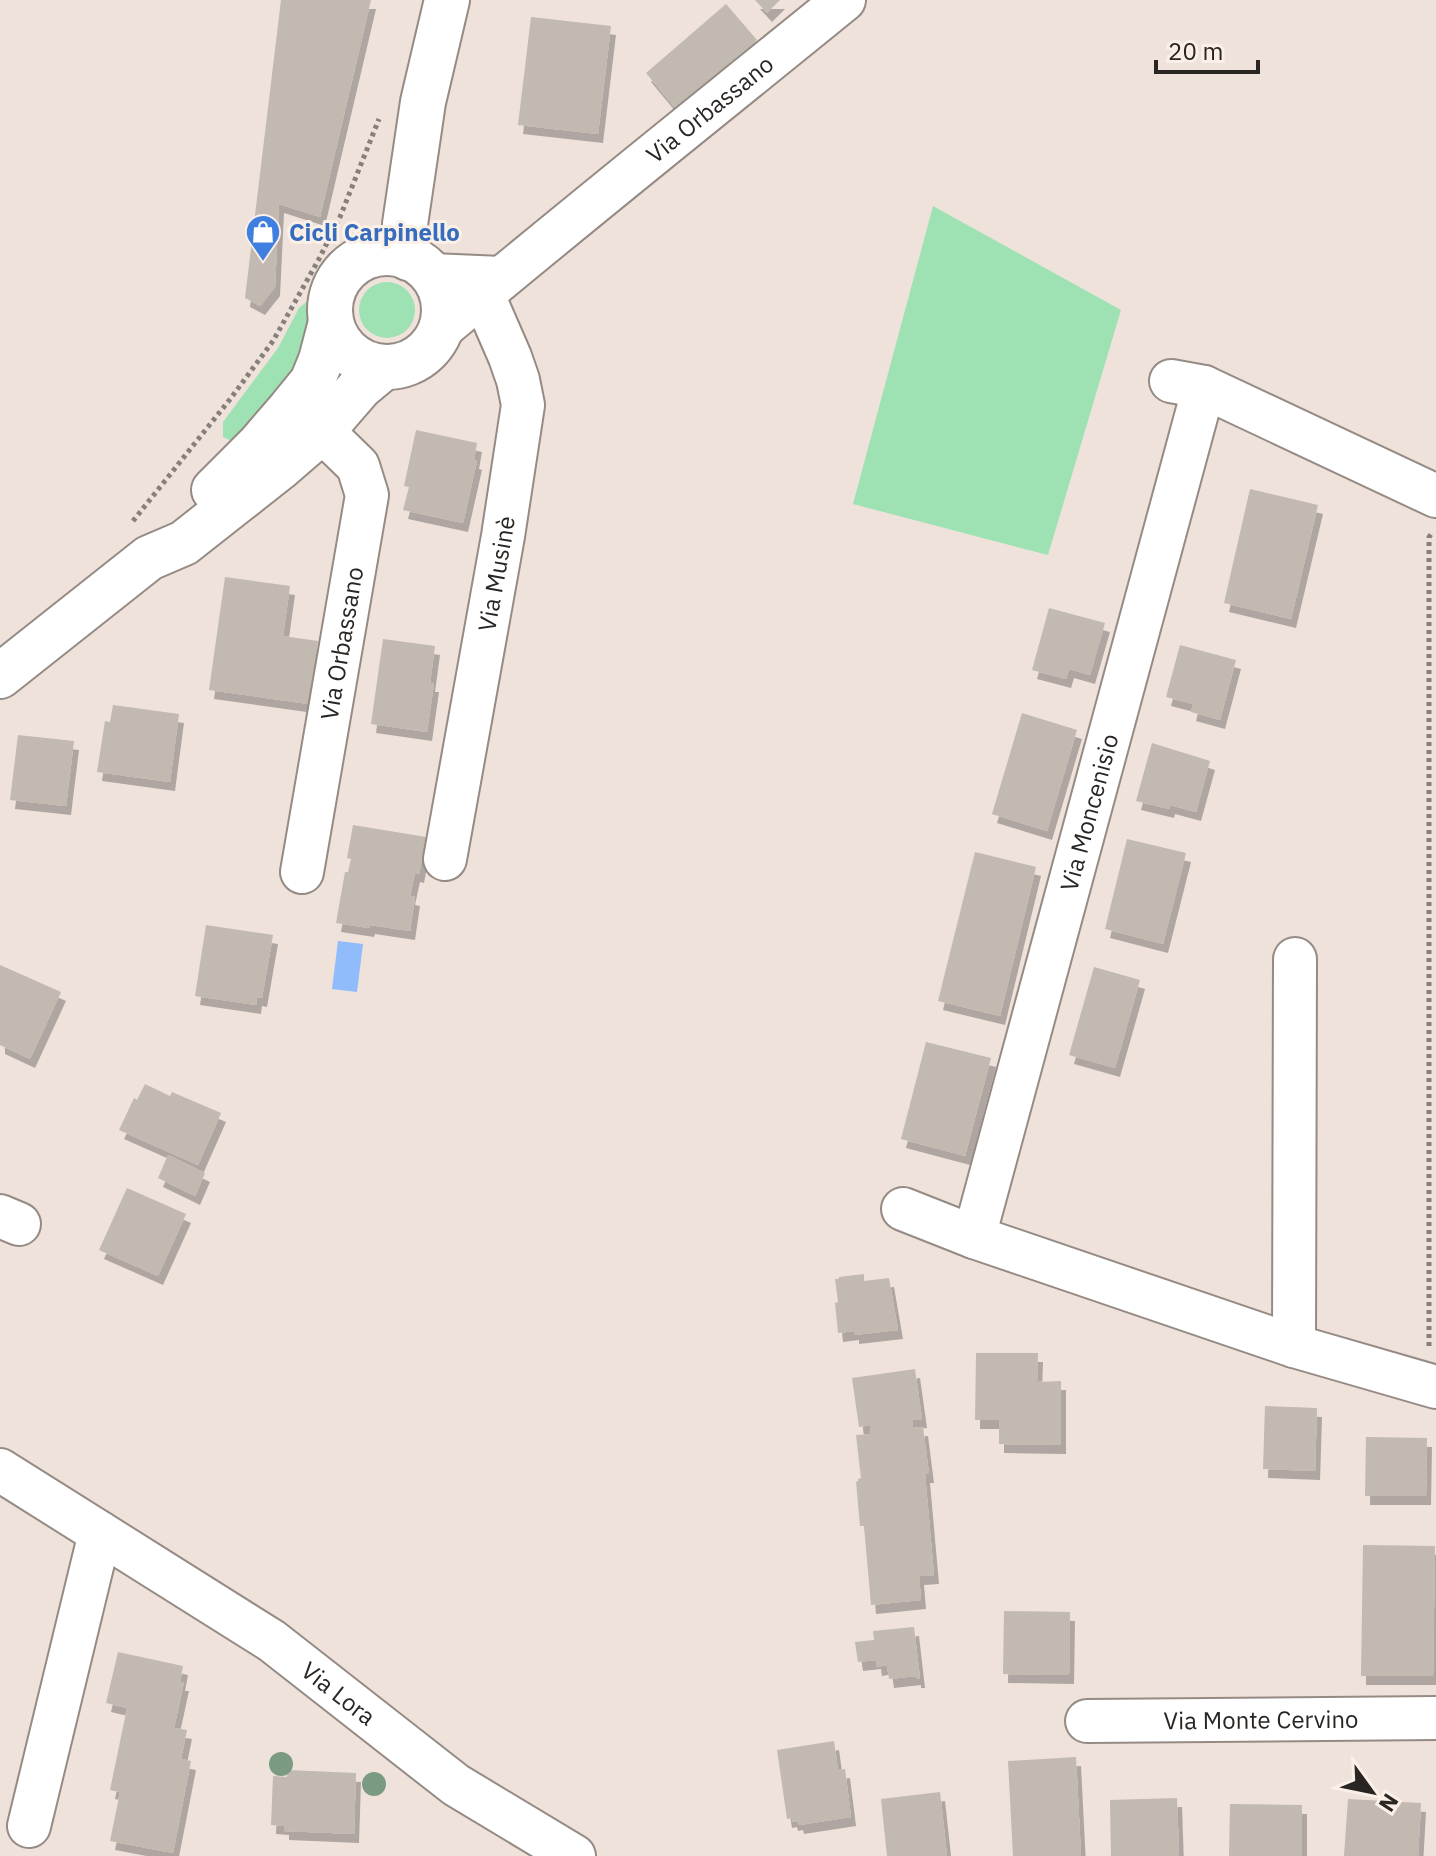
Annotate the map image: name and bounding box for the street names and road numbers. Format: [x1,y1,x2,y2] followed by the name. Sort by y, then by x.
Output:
[639,48,780,170] street label: Via Orbassano
[470,514,522,634] street label: Via Musinè
[312,564,370,722] street label: Via Orbassano
[1052,730,1125,894] street label: Via Moncenisio
[295,1654,383,1732] street label: Via Lora
[1163,1703,1359,1736] street label: Via Monte Cervino

